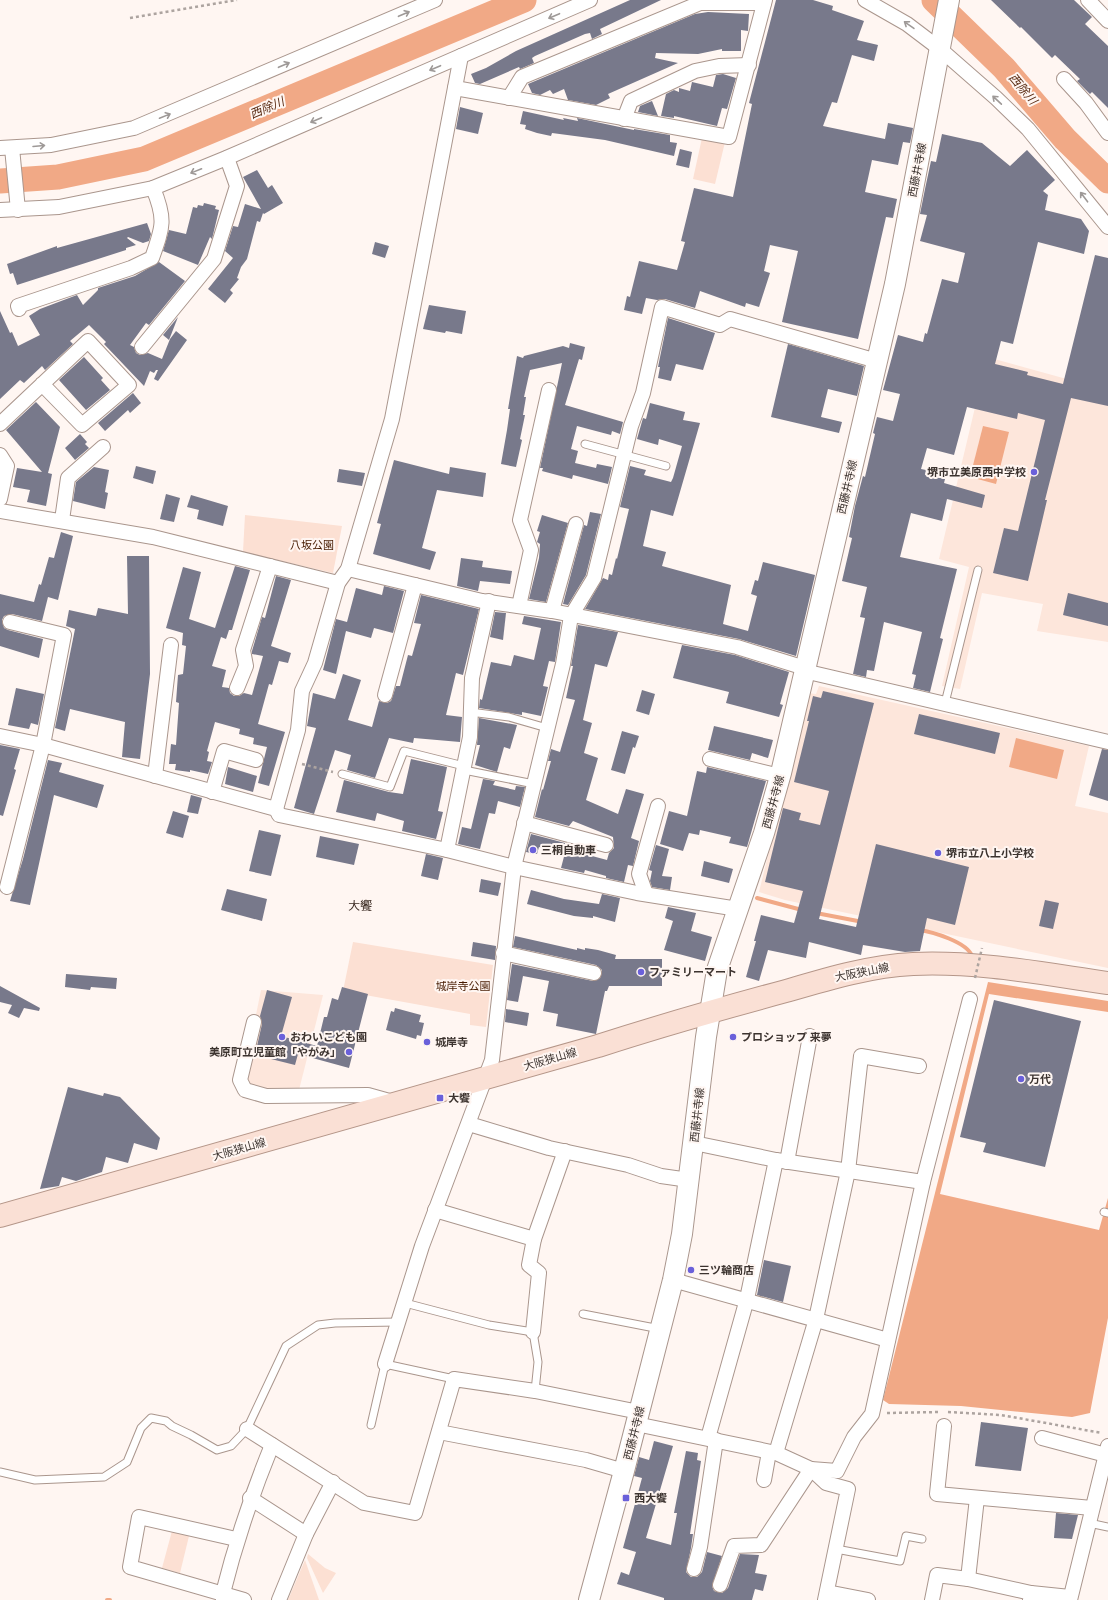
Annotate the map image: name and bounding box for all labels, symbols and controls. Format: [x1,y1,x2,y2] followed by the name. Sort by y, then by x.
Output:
[397,9,409,17] one-way arrow
[549,12,561,20] one-way arrow
[903,21,915,29] one-way arrow
[278,61,290,68] one-way arrow
[430,65,442,72] one-way arrow
[1006,70,1042,109] water label: 西除川
[247,93,288,121] water label: 西除川
[993,96,1003,105] one-way arrow
[158,112,170,119] one-way arrow
[310,116,322,124] one-way arrow
[905,142,929,198] street label: 西藤井寺線
[32,143,45,150] one-way arrow
[191,167,203,175] one-way arrow
[1079,192,1088,203] one-way arrow
[834,459,860,515] street label: 西藤井寺線
[927,465,1026,479] place label: 堺市立美原西中学校
[1029,467,1039,477] marker: 堺市立美原西中学校
[290,538,334,552] park label: 八坂公園
[759,774,787,830] street label: 西藤井寺線
[541,843,596,857] place label: 三桐自動車
[528,845,538,855] marker: 三桐自動車
[946,846,1034,860] place label: 堺市立八上小学校
[933,848,943,858] marker: 堺市立八上小学校
[348,898,372,913] district label: 大饗
[834,960,890,984] street label: 大阪狭山線
[649,965,737,979] place label: ファミリーマート
[636,967,646,977] marker: ファミリーマート
[436,979,491,993] park label: 城岸寺公園
[290,1030,367,1044] place label: おわいこども園
[741,1030,832,1044] place label: プロショップ 来夢
[277,1032,287,1042] marker: おわいこども園
[728,1032,738,1042] marker: プロショップ 来夢
[435,1035,468,1049] place label: 城岸寺
[422,1037,432,1047] marker: 城岸寺
[209,1045,341,1059] place label: 美原町立児童館「やがみ」
[522,1045,578,1073] street label: 大阪狭山線
[344,1047,354,1057] marker: 美原町立児童館「やがみ」
[1029,1072,1051,1086] place label: 万代
[1016,1074,1026,1084] marker: 万代
[687,1087,707,1143] street label: 西藤井寺線
[448,1091,470,1105] place label: 大饗
[435,1093,445,1103] marker: 大饗
[211,1135,267,1163] street label: 大阪狭山線
[699,1263,754,1277] place label: 三ツ輪商店
[686,1265,696,1275] marker: 三ツ輪商店
[621,1405,647,1461] street label: 西藤井寺線
[634,1491,667,1505] place label: 西大饗
[621,1493,631,1503] marker: 西大饗

